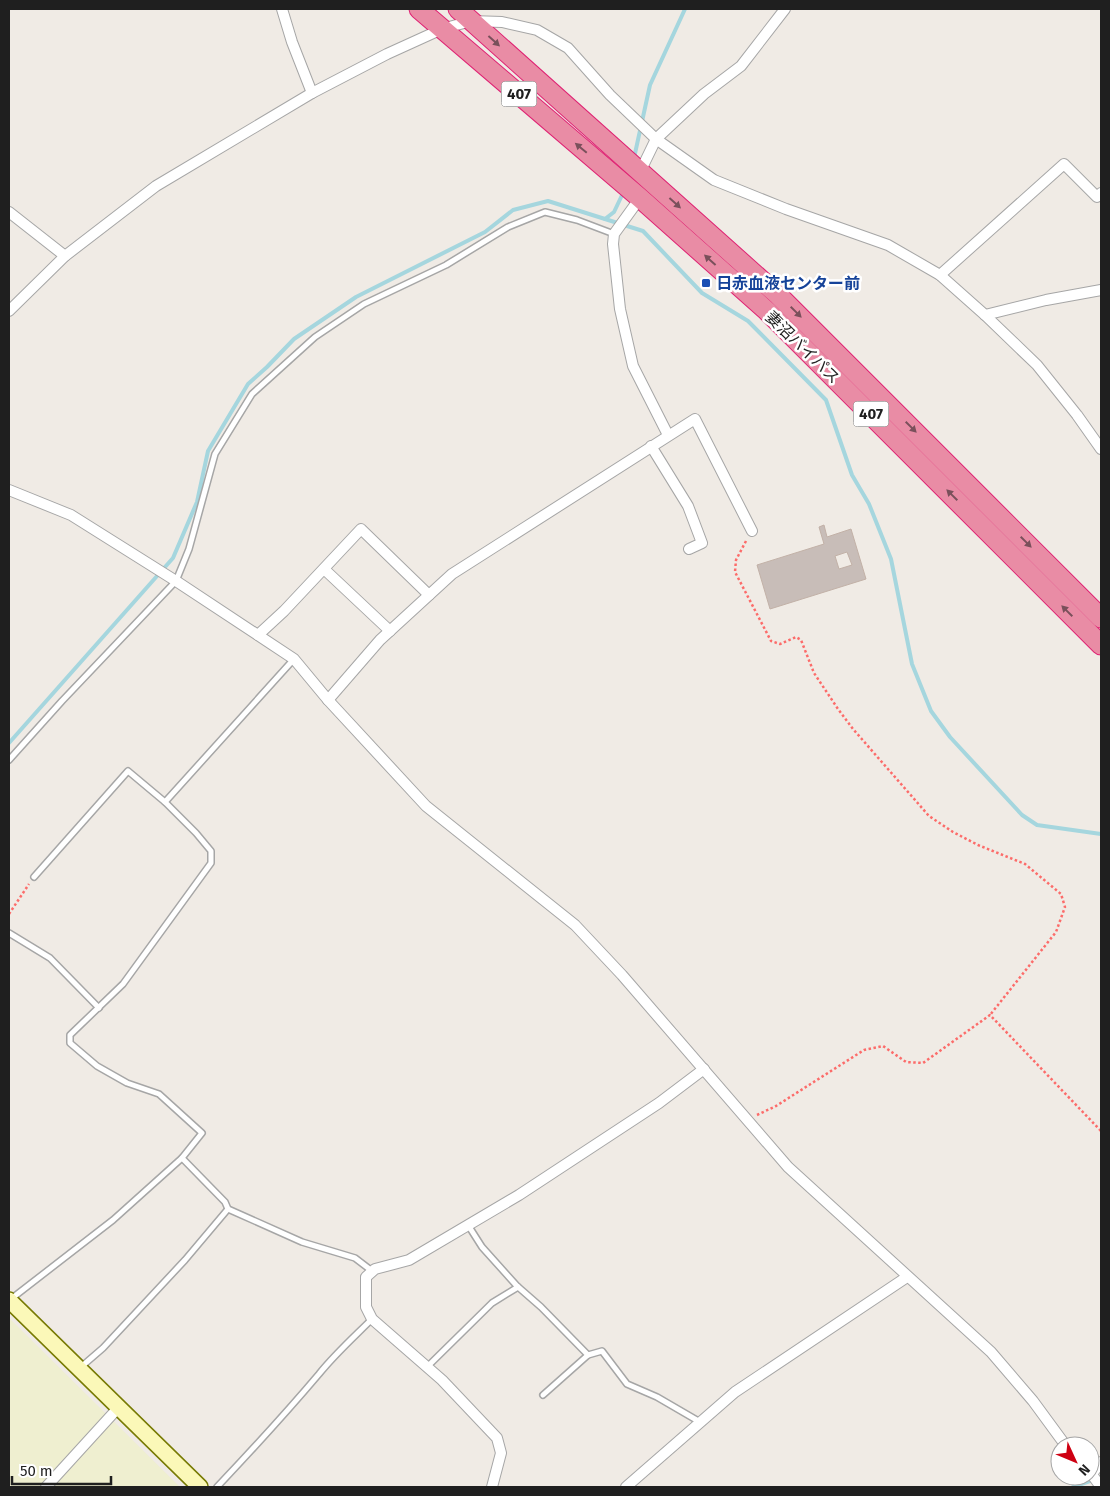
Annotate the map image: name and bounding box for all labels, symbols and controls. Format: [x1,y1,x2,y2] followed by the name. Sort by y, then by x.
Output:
[488,35,500,47] one-way arrow
[502,82,536,106] road number: 407
[575,142,588,153] one-way arrow
[669,197,681,209] one-way arrow
[705,254,717,266] one-way arrow
[716,274,860,293] place label: 日赤血液センター前
[700,277,712,289] marker: 日赤血液センター前
[790,306,802,318] one-way arrow
[762,307,844,387] street label: 妻沼バイパス
[854,402,888,426] road number: 407
[905,421,917,433] one-way arrow
[946,490,958,502] one-way arrow
[1019,536,1031,548] one-way arrow
[1061,605,1073,617] one-way arrow
[1050,1436,1100,1486] north arrow
[12,1454,111,1486] scale bar
[1075,1460,1093,1479] text: N
[20,1462,53,1480] text: 50 m

